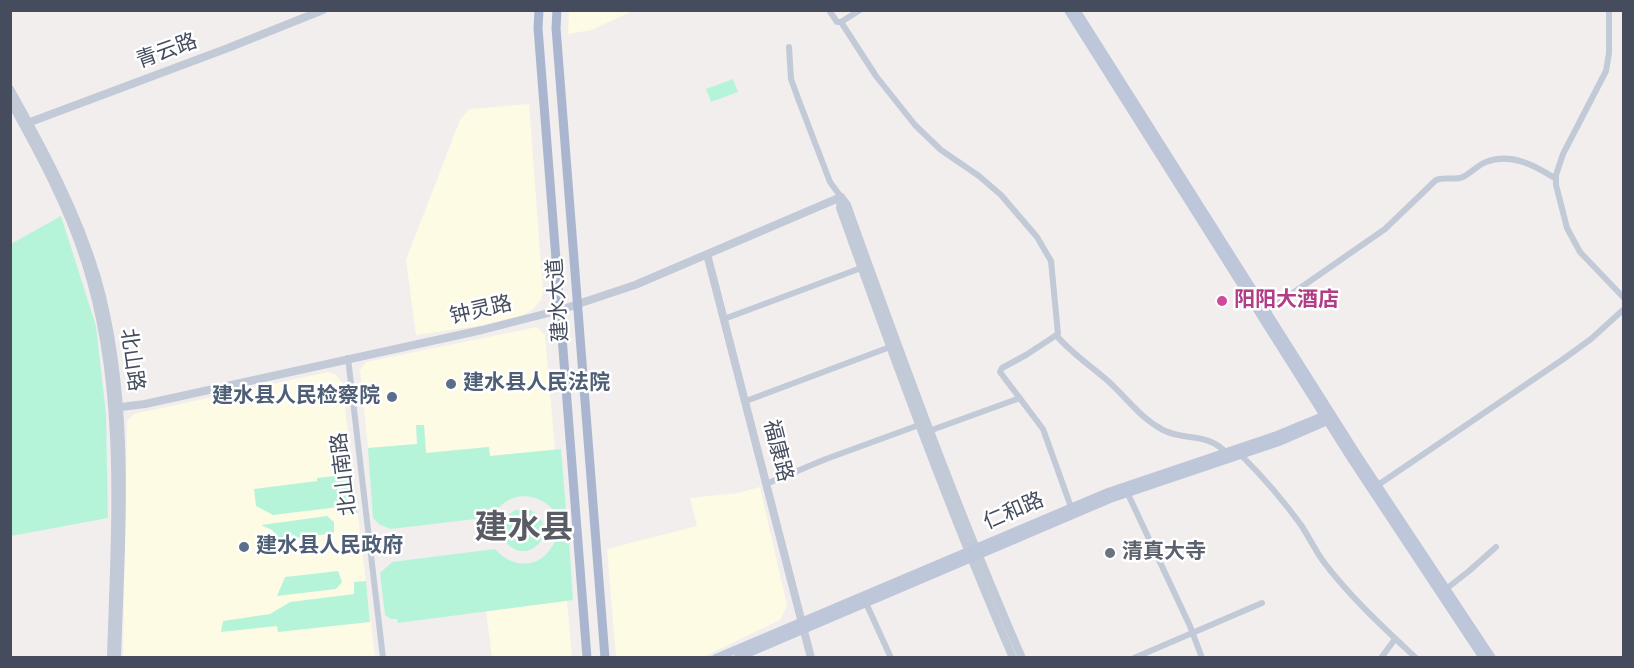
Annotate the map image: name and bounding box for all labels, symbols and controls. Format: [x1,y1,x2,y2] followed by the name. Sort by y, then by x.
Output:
[133,29,201,75] street label: 青云路
[544,257,574,343] street label: 建水大道
[1234,288,1339,314] place label: 阳阳大酒店
[447,292,515,330] street label: 钟灵路
[1215,294,1229,308] marker: 阳阳大酒店
[114,327,148,393] street label: 北山路
[463,371,610,397] place label: 建水县人民法院
[444,377,458,391] marker: 建水县人民法院
[212,384,380,410] place label: 建水县人民检察院
[385,390,399,404] marker: 建水县人民检察院
[757,417,797,485] street label: 福康路
[327,431,363,517] street label: 北山南路
[980,488,1048,536] street label: 仁和路
[475,510,573,550] district label: 建水县
[256,534,403,560] place label: 建水县人民政府
[237,540,251,554] marker: 建水县人民政府
[1122,540,1206,566] place label: 清真大寺
[1103,546,1117,560] marker: 清真大寺

